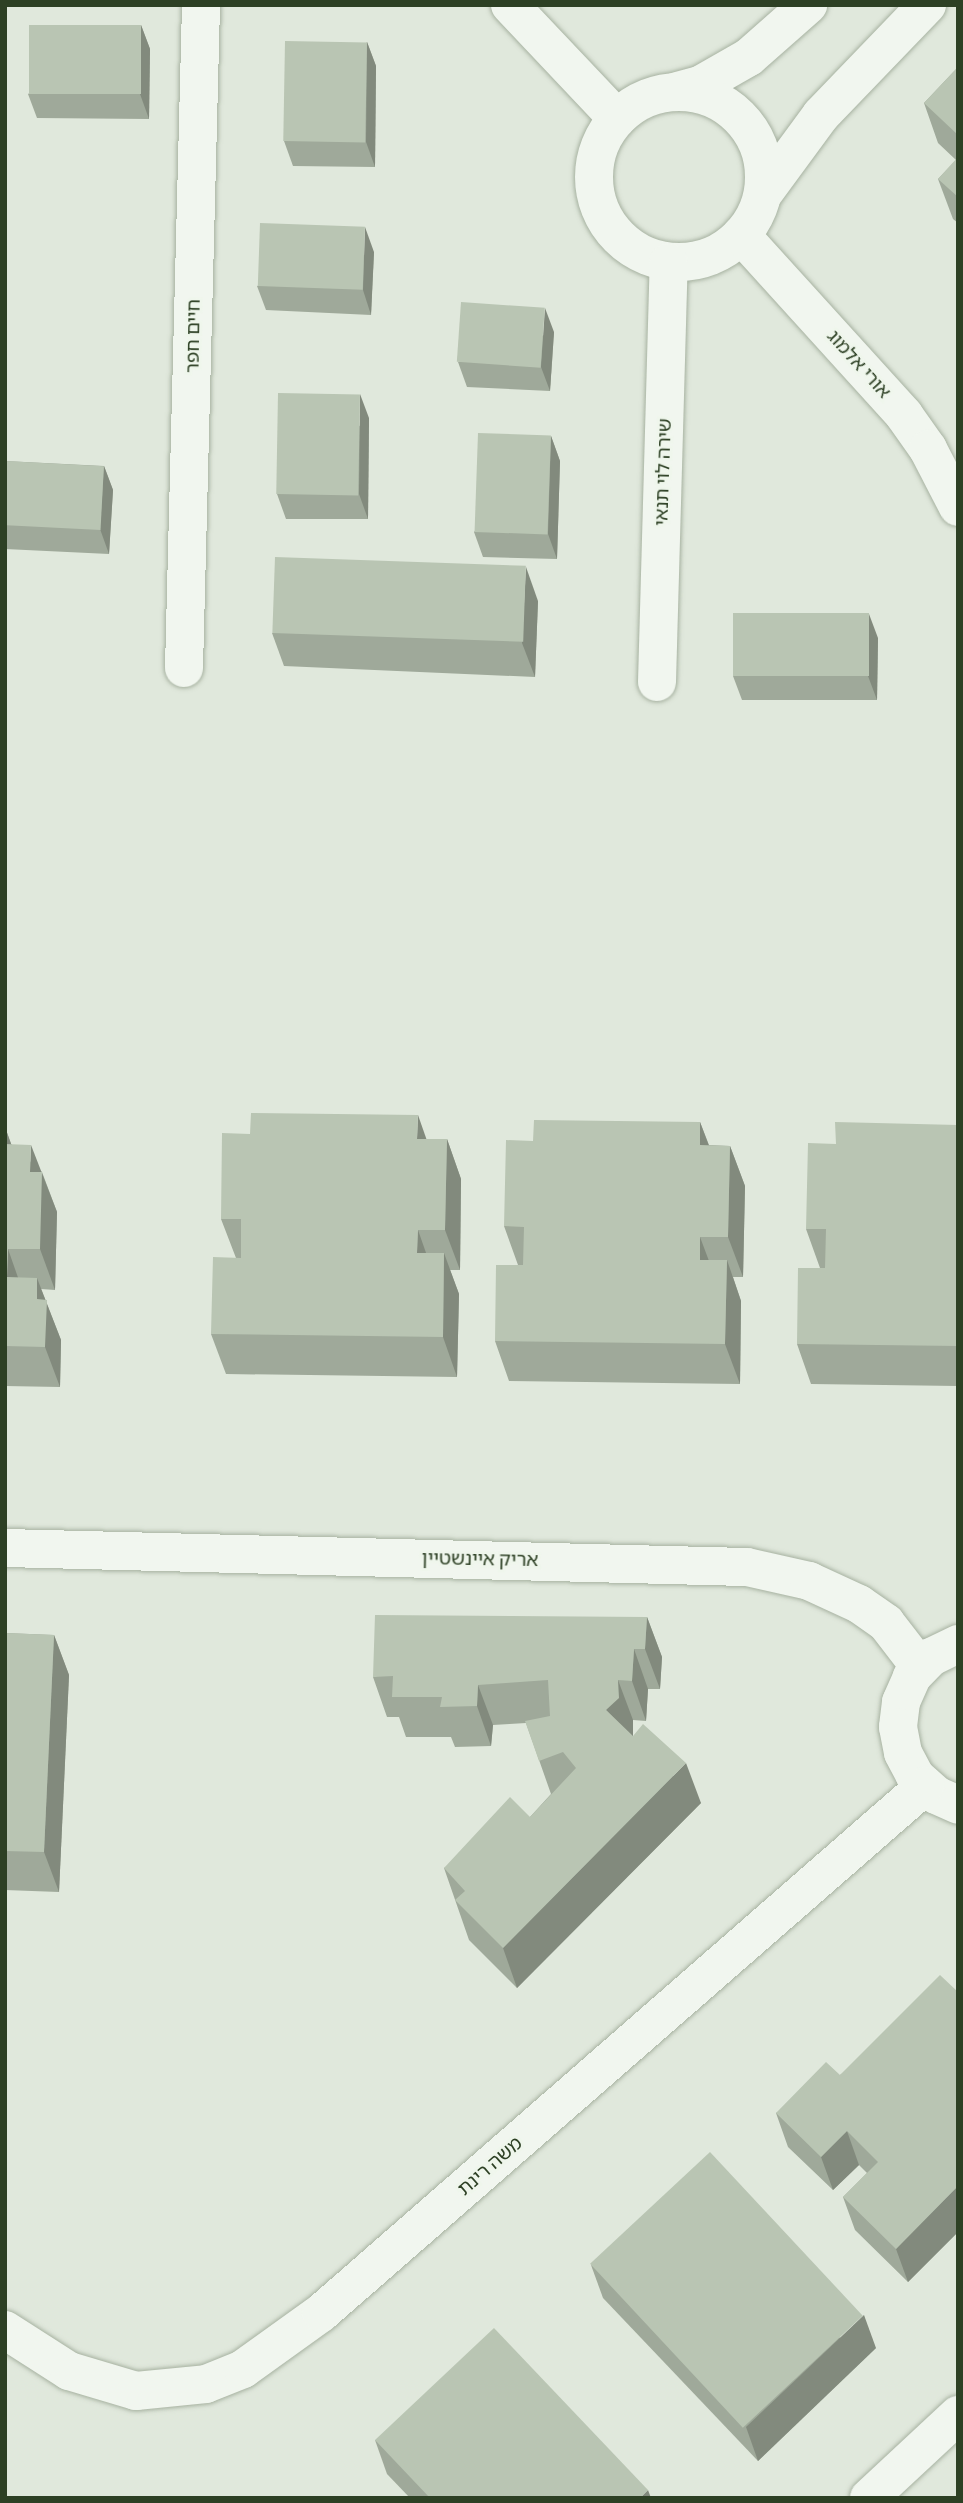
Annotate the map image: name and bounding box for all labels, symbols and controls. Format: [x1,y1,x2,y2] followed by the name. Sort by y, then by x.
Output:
[181,299,205,373] street label: חיים חפר
[822,325,896,403] street label: אורי אלמוג
[650,418,676,526] street label: שירה לוי תנאי
[421,1547,539,1571] street label: אריק איינשטיין
[453,2132,527,2200] street label: משה רינת

